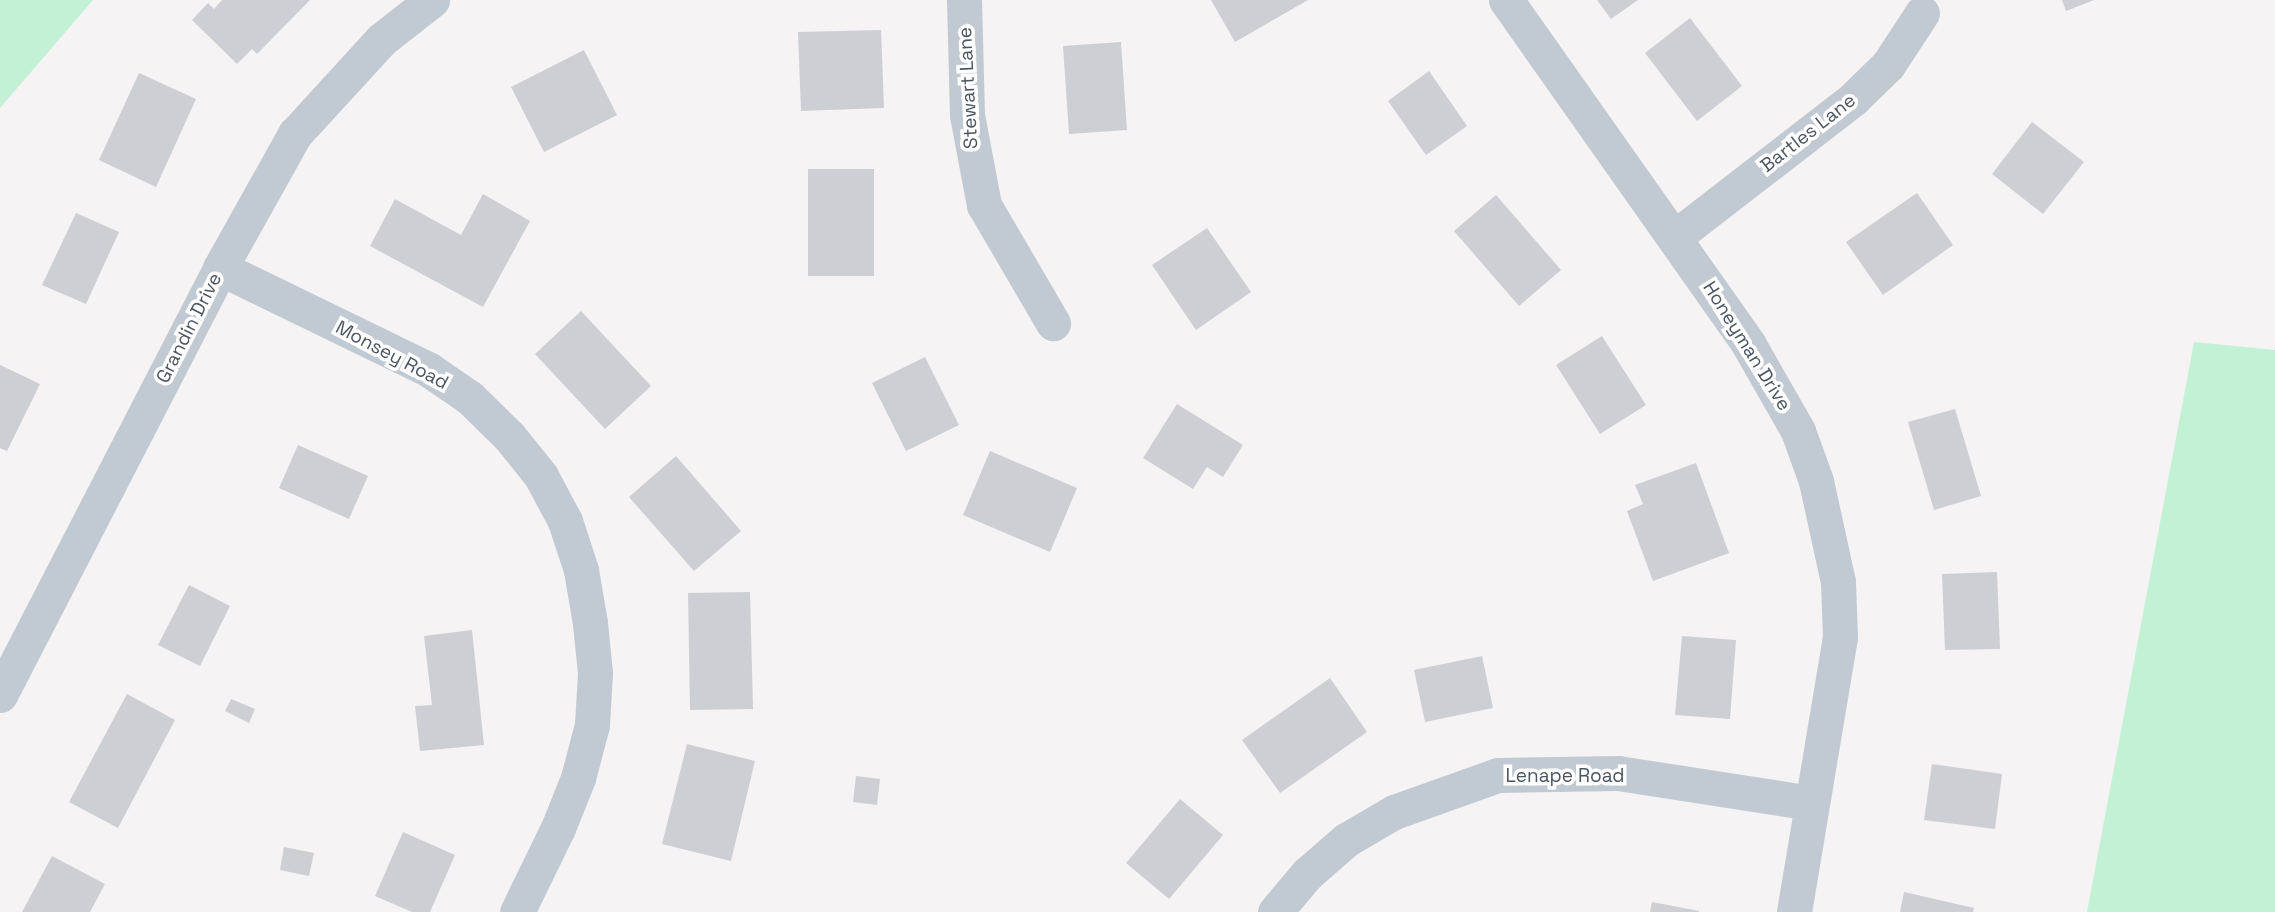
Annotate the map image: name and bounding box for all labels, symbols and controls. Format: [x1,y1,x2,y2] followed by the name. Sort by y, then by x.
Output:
[953,26,983,150] street label: Stewart Lane
[1756,89,1860,177] street label: Bartles Lane
[151,269,227,387] street label: Grandin Drive
[1698,277,1796,415] street label: Honeyman Drive
[332,316,452,394] street label: Monsey Road
[1505,765,1625,787] street label: Lenape Road

